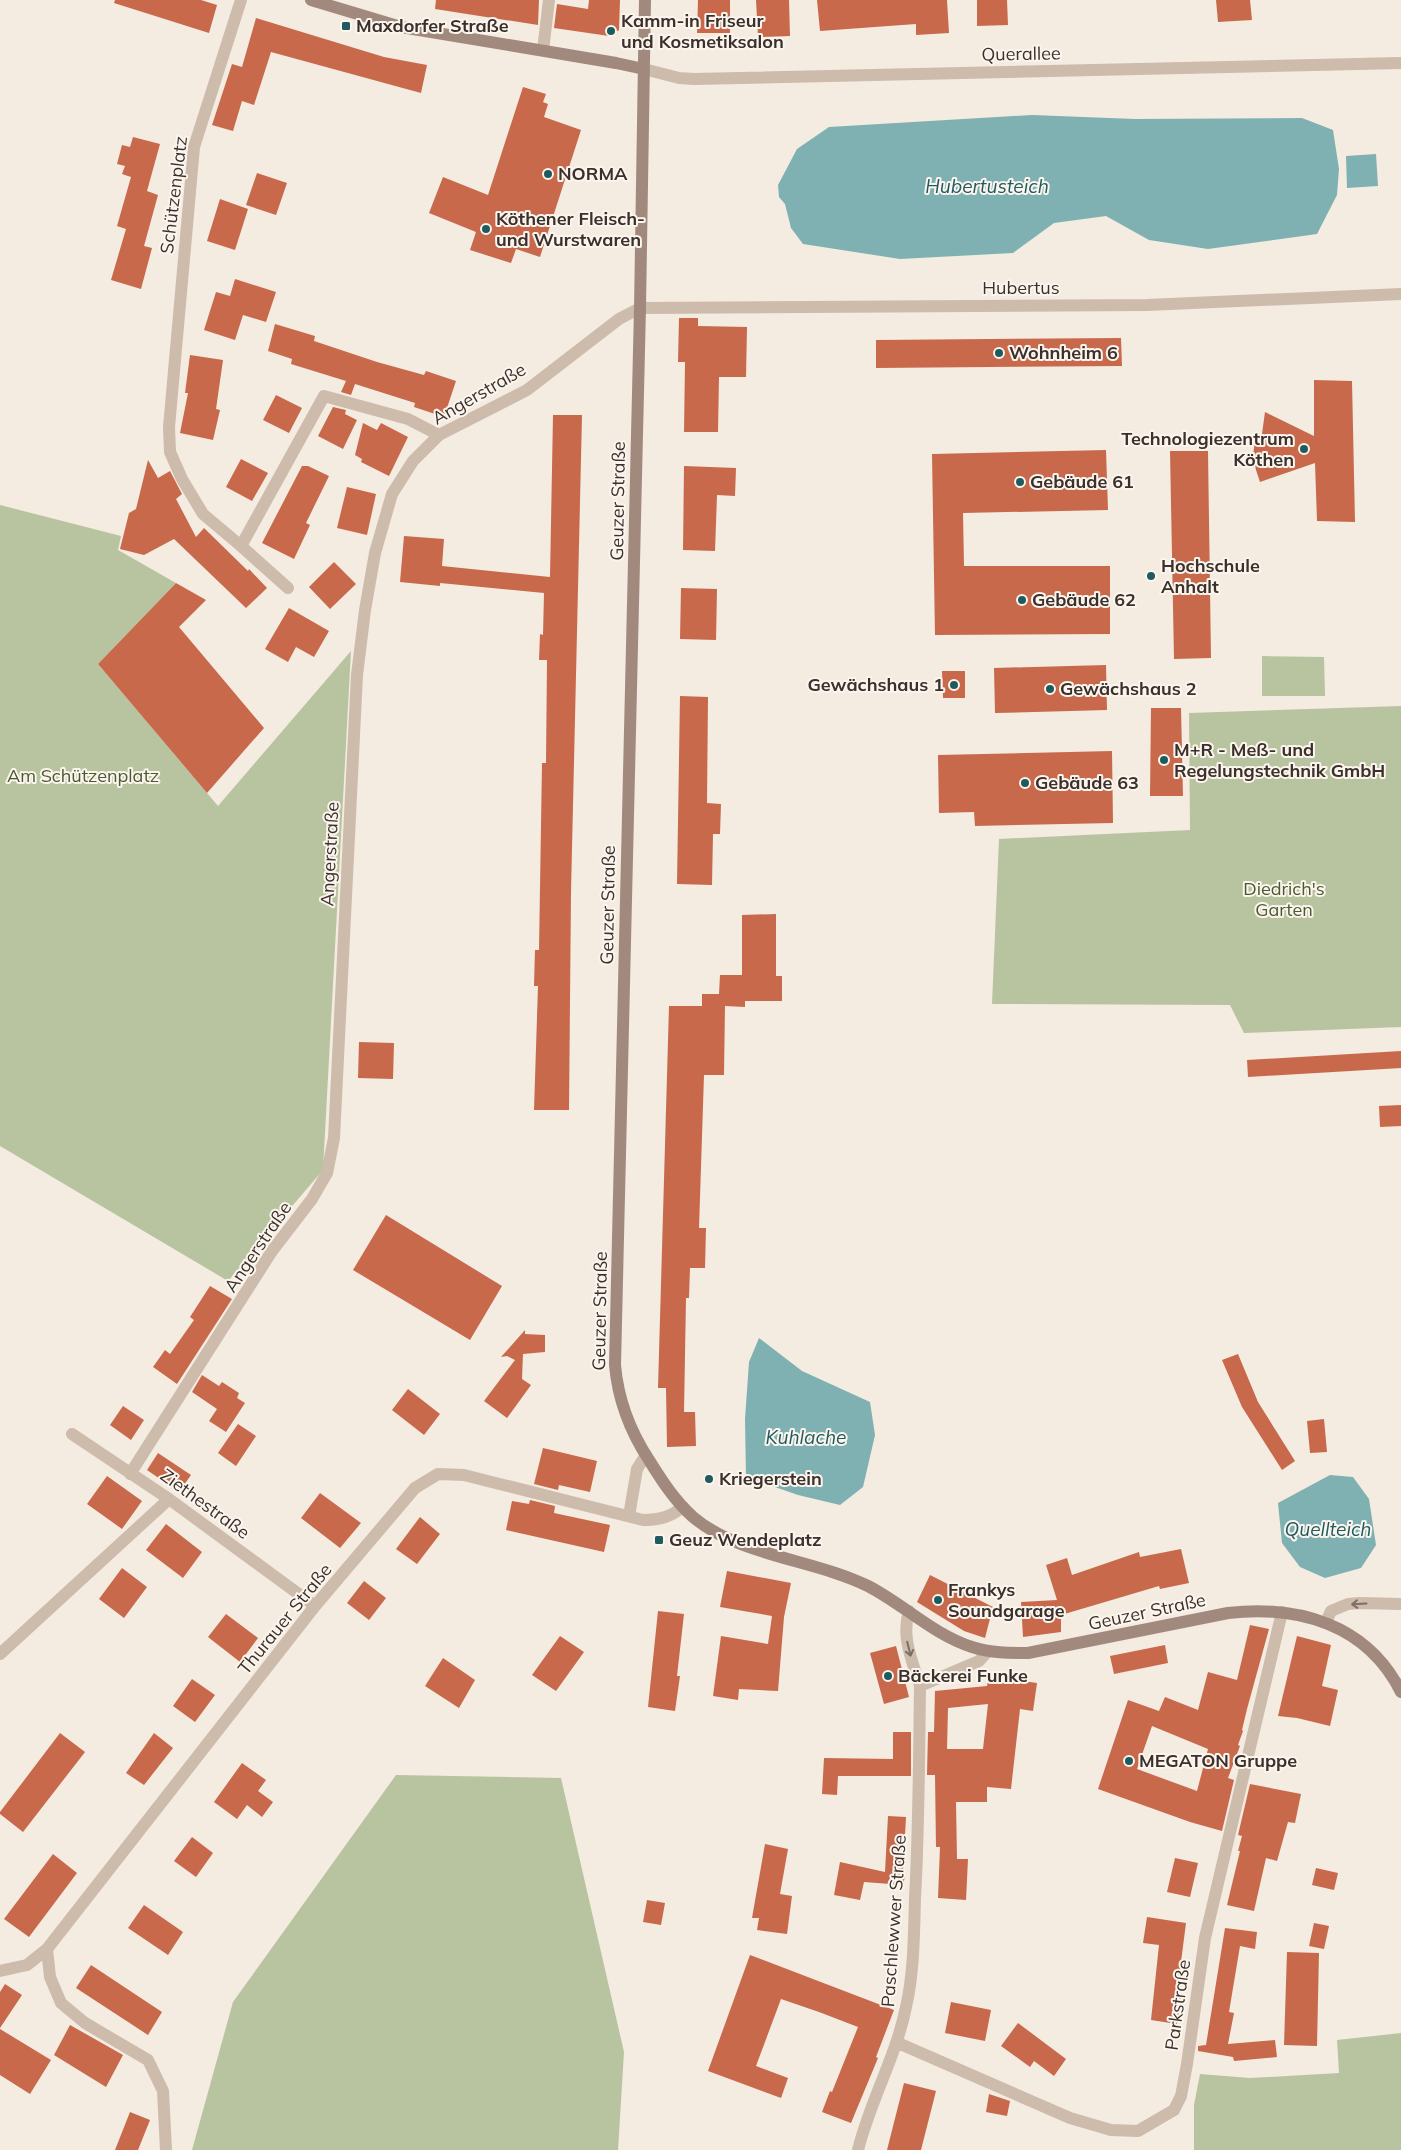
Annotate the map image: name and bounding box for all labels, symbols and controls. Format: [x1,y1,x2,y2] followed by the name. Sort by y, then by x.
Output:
[621,9,784,53] place label: Kamm-in Friseur und Kosmetiksalon
[356,14,509,37] place label: Maxdorfer Straße
[340,20,352,32] marker: Maxdorfer Straße
[605,25,617,37] marker: Kamm-in Friseur und Kosmetiksalon
[981,41,1061,66] street label: Querallee
[155,135,192,255] street label: Schützenplatz
[558,162,628,185] place label: NORMA
[542,168,554,180] marker: NORMA
[925,174,1049,198] water label: Hubertusteich
[496,207,645,251] place label: Köthener Fleisch- und Wurstwaren
[480,223,492,235] marker: Köthener Fleisch- und Wurstwaren
[982,276,1060,299] street label: Hubertus
[1009,341,1118,364] place label: Wohnheim 6
[993,347,1005,359] marker: Wohnheim 6
[428,357,530,430] street label: Angerstraße
[1121,427,1294,471] place label: Technologiezentrum Köthen
[605,441,630,561] street label: Geuzer Straße
[1298,443,1310,455] marker: Technologiezentrum Köthen
[1030,470,1134,493] place label: Gebäude 61
[1014,476,1026,488] marker: Gebäude 61
[1161,554,1260,598] place label: Hochschule Anhalt
[1145,570,1157,582] marker: Hochschule Anhalt
[1032,588,1136,611] place label: Gebäude 62
[1016,594,1028,606] marker: Gebäude 62
[807,673,944,696] place label: Gewächshaus 1
[1060,677,1197,700] place label: Gewächshaus 2
[948,679,960,691] marker: Gewächshaus 1
[1044,683,1056,695] marker: Gewächshaus 2
[1174,738,1385,782] place label: M+R - Meß- und Regelungstechnik GmbH
[1158,754,1170,766] marker: M+R - Meß- und Regelungstechnik GmbH
[7,764,159,787] park label: Am Schützenplatz
[1035,771,1139,794] place label: Gebäude 63
[1019,777,1031,789] marker: Gebäude 63
[315,801,344,907] street label: Angerstraße
[595,845,620,965] street label: Geuzer Straße
[1243,877,1325,921] park label: Diedrich's Garten
[219,1197,296,1296] street label: Angerstraße
[587,1251,612,1371] street label: Geuzer Straße
[766,1425,846,1449] water label: Kuhlache
[156,1463,255,1544] street label: Ziethestraße
[719,1467,822,1490] place label: Kriegerstein
[703,1473,715,1485] marker: Kriegerstein
[1285,1517,1371,1541] water label: Quellteich
[669,1528,821,1551] place label: Geuz Wendeplatz
[653,1534,665,1546] marker: Geuz Wendeplatz
[233,1558,336,1679] street label: Thurauer Straße
[948,1578,1065,1622] place label: Frankys Soundgarage
[1086,1588,1208,1635] street label: Geuzer Straße
[932,1594,944,1606] marker: Frankys Soundgarage
[1352,1599,1368,1608] one-way arrow
[905,1640,914,1656] one-way arrow
[898,1664,1028,1687] place label: Bäckerei Funke
[882,1670,894,1682] marker: Bäckerei Funke
[1139,1749,1297,1772] place label: MEGATON Gruppe
[1123,1755,1135,1767] marker: MEGATON Gruppe
[876,1834,911,2008] street label: Paschlewwer Straße
[1160,1958,1195,2052] street label: Parkstraße

